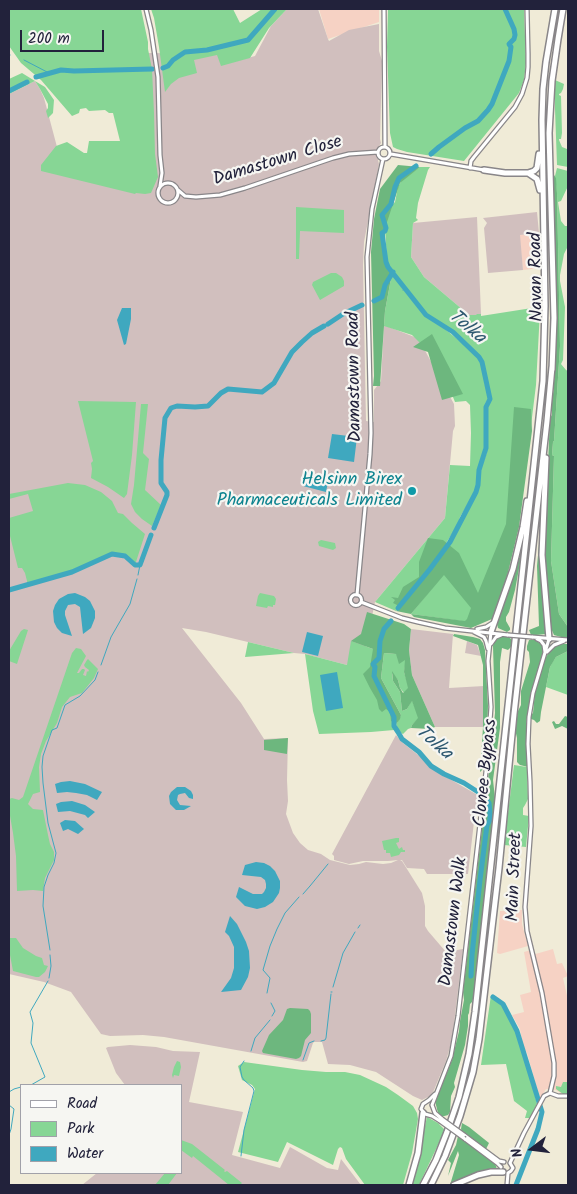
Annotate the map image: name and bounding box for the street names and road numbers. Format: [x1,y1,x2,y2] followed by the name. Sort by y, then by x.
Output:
[211,132,345,192] street label: Damastown Close
[526,232,550,322] street label: Navan Road
[344,312,368,442] street label: Damastown Road
[471,718,503,828] street label: Clonee Bypass
[504,832,528,922] street label: Main Street
[436,856,474,988] street label: Damastown Walk

